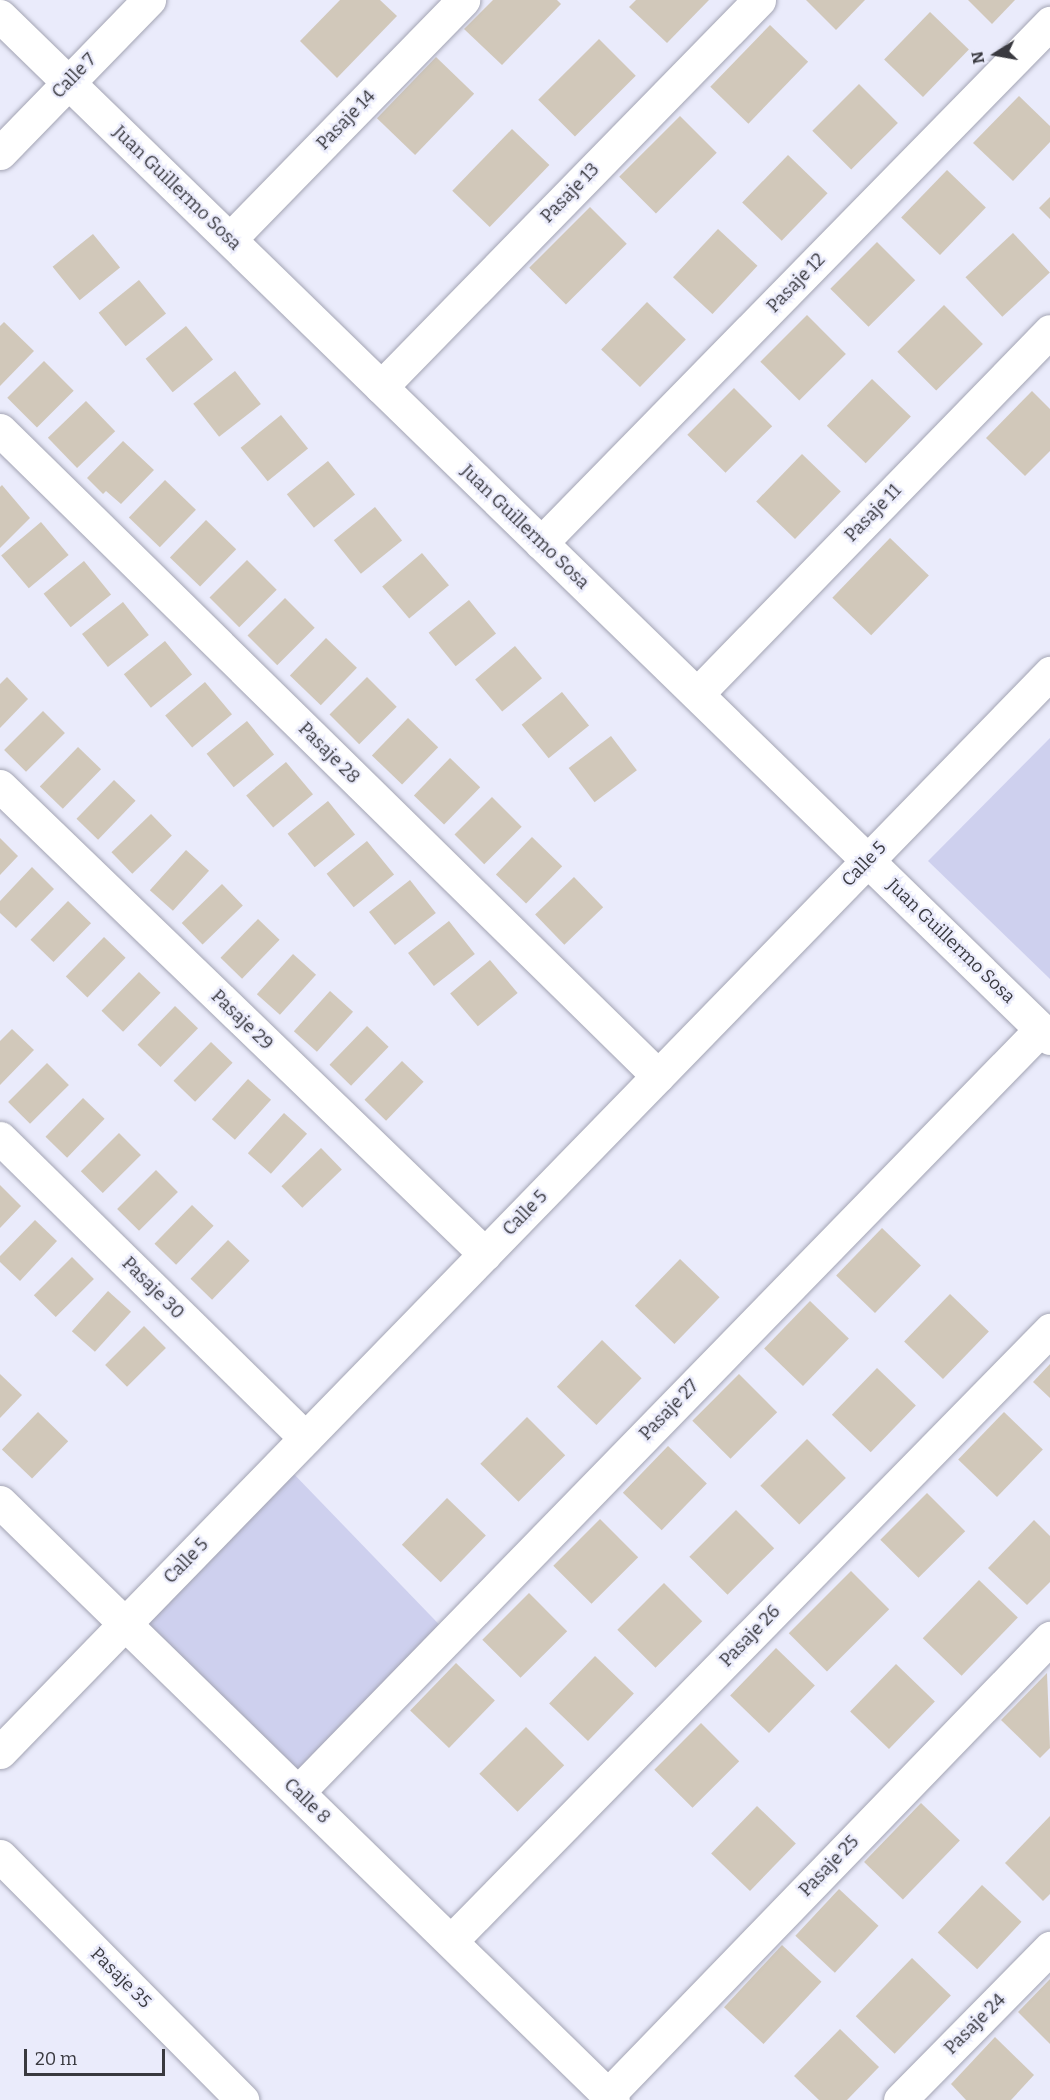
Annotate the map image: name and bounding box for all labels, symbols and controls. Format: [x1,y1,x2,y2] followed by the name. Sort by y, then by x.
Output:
[966,24,1026,84] north arrow
[47,49,101,103] street label: Calle 7
[967,50,988,65] text: N
[312,86,380,154] street label: Pasaje 14
[108,121,246,255] street label: Juan Guillermo Sosa
[536,159,604,227] street label: Pasaje 13
[763,249,829,317] street label: Pasaje 12
[456,460,594,594] street label: Juan Guillermo Sosa
[840,480,906,546] street label: Pasaje 11
[294,718,364,788] street label: Pasaje 28
[837,837,891,891] street label: Calle 5
[882,874,1020,1008] street label: Juan Guillermo Sosa
[207,985,277,1055] street label: Pasaje 29
[498,1186,552,1240] street label: Calle 5
[118,1253,188,1323] street label: Pasaje 30
[635,1375,703,1445] street label: Pasaje 27
[159,1534,213,1588] street label: Calle 5
[715,1601,785,1671] street label: Pasaje 26
[279,1774,335,1828] street label: Calle 8
[795,1831,863,1901] street label: Pasaje 25
[86,1943,156,2013] street label: Pasaje 35
[940,1989,1010,2059] street label: Pasaje 24
[27,2037,168,2075] scale bar
[35,2048,77,2070] text: 20 m

